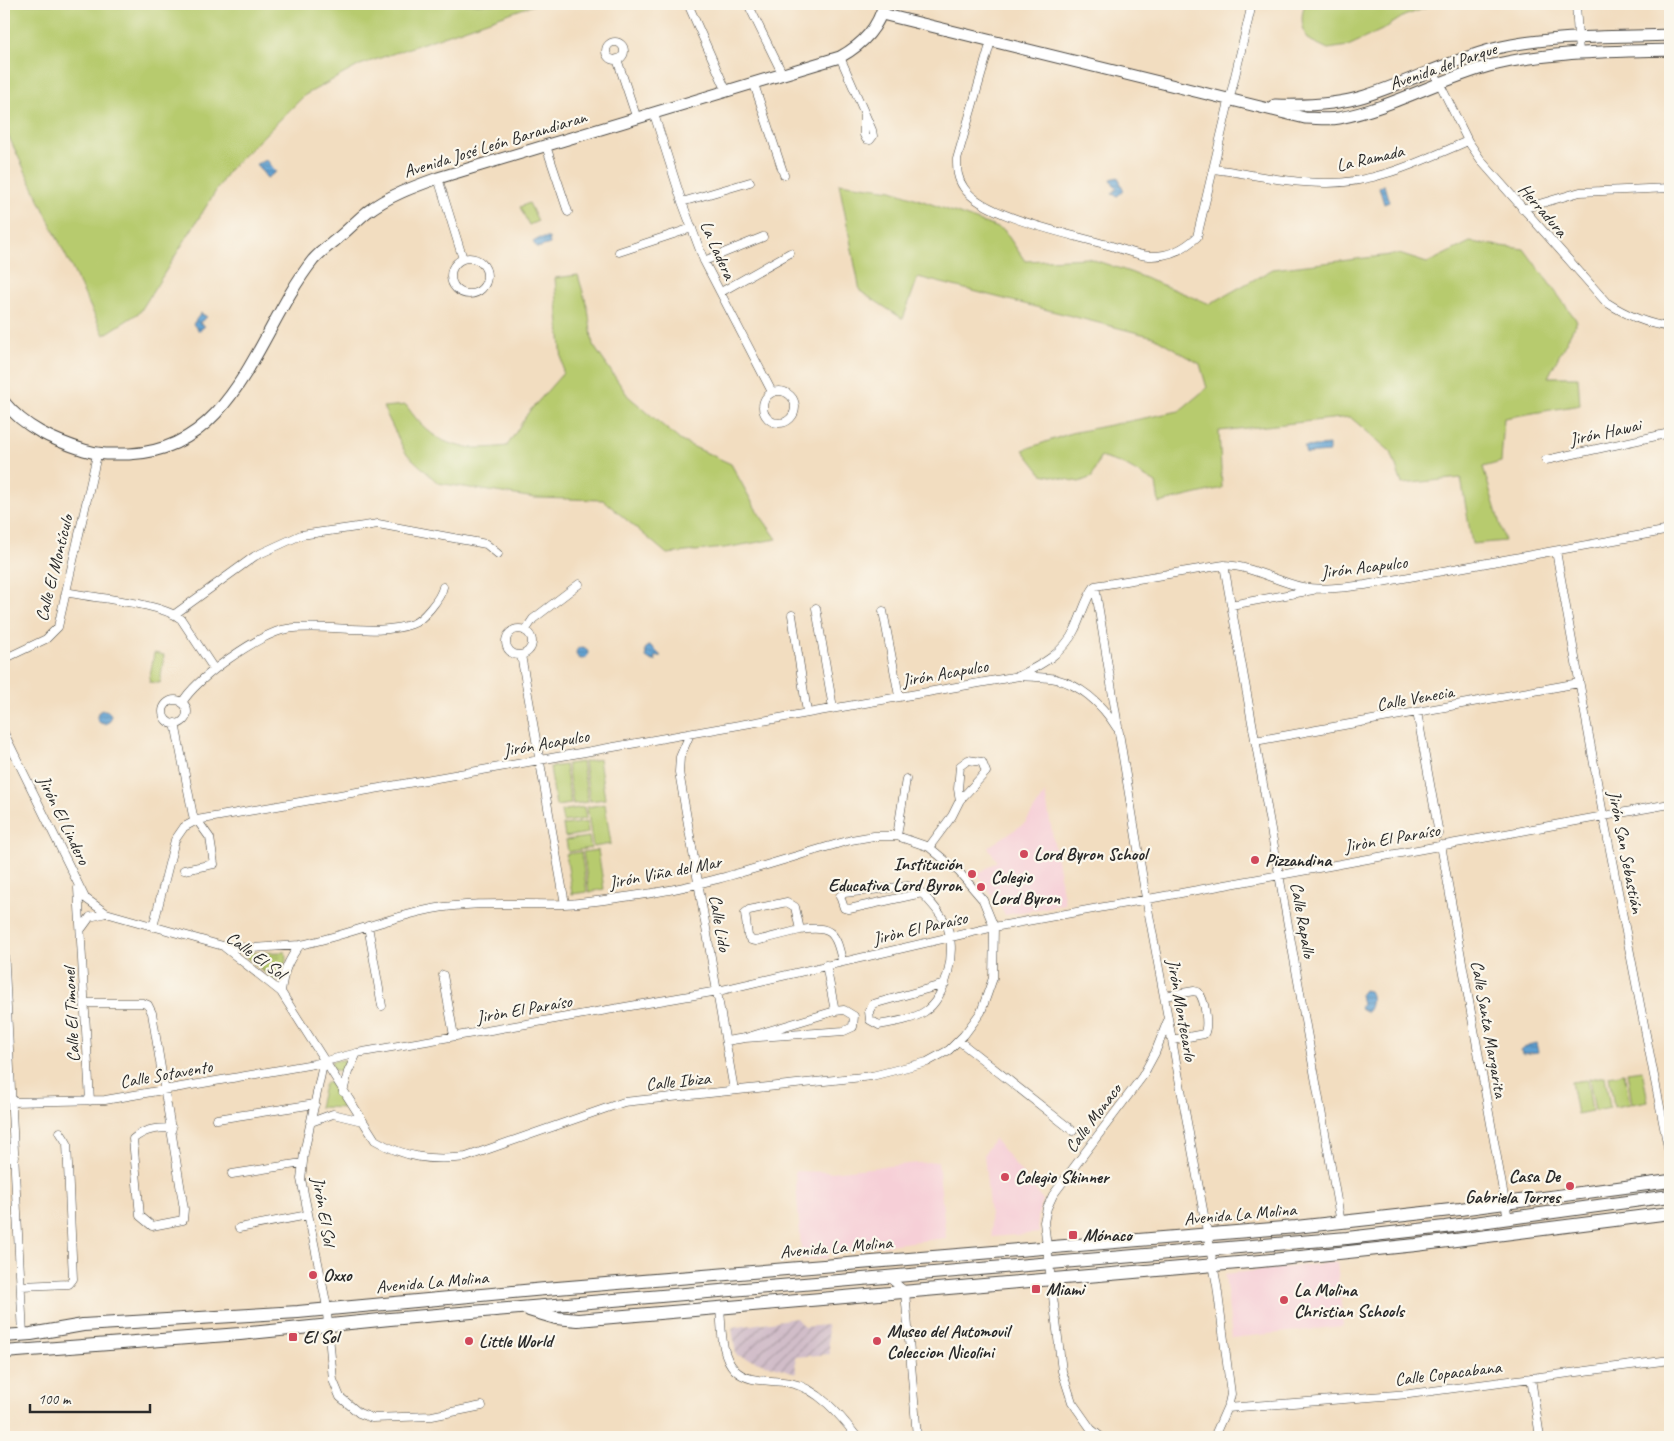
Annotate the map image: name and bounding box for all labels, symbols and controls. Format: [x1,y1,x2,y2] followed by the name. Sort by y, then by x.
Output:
[1387,37,1501,95] street label: Avenida del Parque
[401,105,590,182] street label: Avenida José León Barandiaran
[1334,139,1407,176] street label: La Ramada
[1514,179,1573,242] street label: Herradura
[695,217,741,284] street label: La Ladera
[1566,413,1645,450] street label: Jirón Hawai
[30,511,78,623] street label: Calle El Montículo
[1319,551,1410,583] street label: Jirón Acapulco
[899,654,991,692] street label: Jirón Acapulco
[1375,680,1457,716] street label: Calle Venecia
[500,724,592,762] street label: Jirón Acapulco
[33,771,96,870] street label: Jirón El Lindero
[1603,788,1649,916] street label: Jirón San Sebastián
[1342,819,1443,857] street label: Jiròn El Paraíso
[1034,843,1151,865] place label: Lord Byron School
[1018,848,1030,860] marker: Lord Byron School
[1265,849,1333,871] place label: Pizzandina
[606,850,725,894] street label: Jirón Viña del Mar
[828,853,964,896] place label: Institución Educativa Lord Byron
[1249,854,1261,866] marker: Pizzandina
[991,866,1061,909] place label: Colegio Lord Byron
[966,868,978,880] marker: Institución Educativa Lord Byron
[975,881,987,893] marker: Colegio Lord Byron
[1286,881,1321,961] street label: Calle Rapallo
[704,893,736,955] street label: Calle Lido
[870,906,971,950] street label: Jiròn El Paraíso
[222,926,292,986] street label: Calle El Sol
[1162,956,1202,1064] street label: Jirón Montecarlo
[1466,959,1512,1101] street label: Calle Santa Margarita
[57,964,84,1063] street label: Calle El Timonel
[474,990,575,1028] street label: Jiròn El Paraíso
[118,1055,216,1093] street label: Calle Sotavento
[645,1067,712,1095] street label: Calle Ibiza
[1060,1078,1127,1157] street label: Calle Monaco
[1465,1165,1562,1208] place label: Casa De Gabriela Torres
[1015,1166,1111,1188] place label: Colegio Skinner
[999,1171,1011,1183] marker: Colegio Skinner
[307,1174,341,1250] street label: Jirón El Sol
[1564,1180,1576,1192] marker: Casa De Gabriela Torres
[1183,1198,1298,1230] street label: Avenida La Molina
[1083,1224,1133,1246] place label: Mónaco
[1067,1229,1079,1241] marker: Mónaco
[779,1231,894,1263] street label: Avenida La Molina
[323,1264,353,1286] place label: Oxxo
[375,1266,490,1298] street label: Avenida La Molina
[307,1269,319,1281] marker: Oxxo
[1046,1278,1086,1300] place label: Miami
[1294,1279,1406,1322] place label: La Molina Christian Schools
[1030,1283,1042,1295] marker: Miami
[1278,1294,1290,1306] marker: La Molina Christian Schools
[887,1320,1013,1363] place label: Museo del Automovil Coleccion Nicolini
[303,1326,342,1348] place label: El Sol
[479,1330,555,1352] place label: Little World
[287,1331,299,1343] marker: El Sol
[463,1335,475,1347] marker: Little World
[871,1335,883,1347] marker: Museo del Automovil Coleccion Nicolini
[1393,1355,1504,1390] street label: Calle Copacabana
[30,1381,150,1413] scale bar
[38,1390,72,1409] text: 100 m

